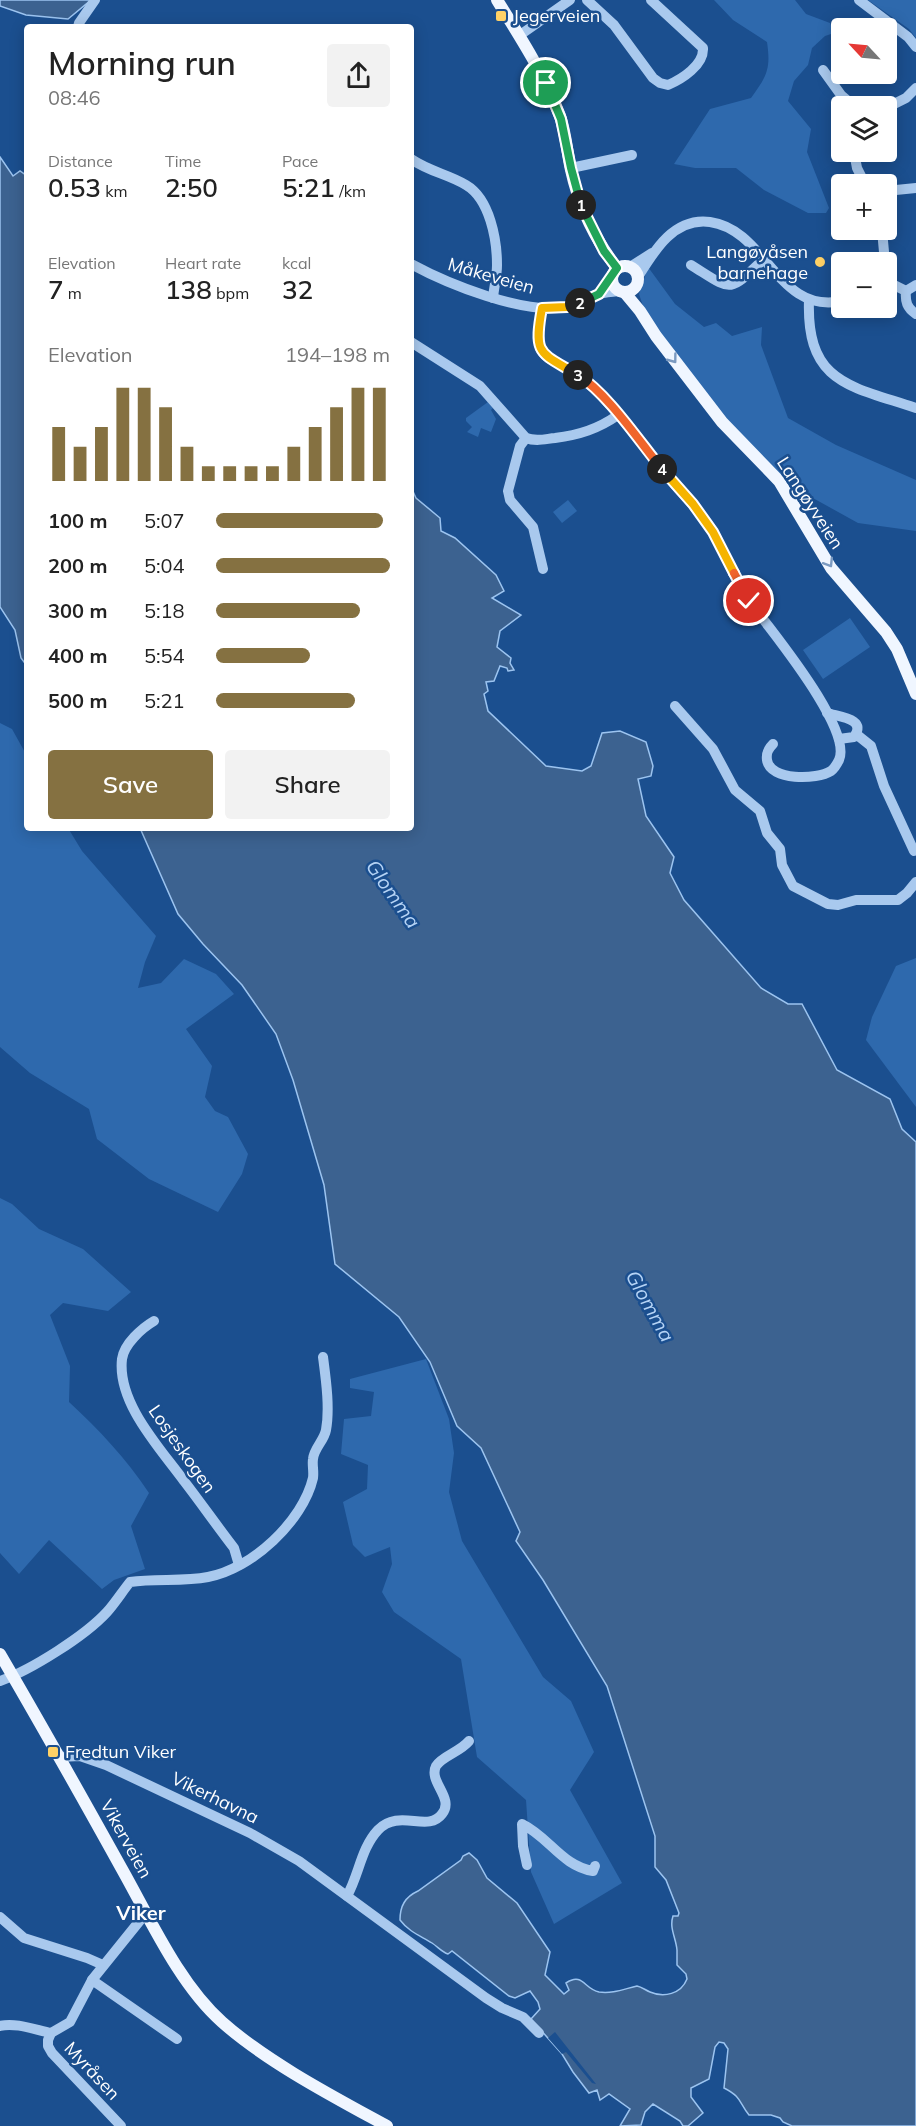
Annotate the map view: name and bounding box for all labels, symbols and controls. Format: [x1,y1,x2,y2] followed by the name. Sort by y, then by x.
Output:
[513,4,600,27] place label: Jegerveien
[494,9,508,23] marker: Jegerveien
[831,18,897,84] north arrow
[831,18,897,318] map controls
[48,42,236,83] text: Morning run
[327,44,390,107] button: share
[520,57,571,108] pin
[529,66,562,99] icon: arrive
[48,85,101,110] text: 08:46
[831,96,897,162] button: layers
[48,151,113,171] text: Distance
[165,151,201,171] text: Time
[282,151,318,171] text: Pace
[48,171,101,204] text: 0.53
[165,171,218,204] text: 2:50
[282,171,335,204] text: 5:21
[831,174,897,240] button: +
[101,181,127,201] text: km
[335,181,366,201] text: /km
[566,190,596,220] pin: 1
[576,195,586,215] text: 1
[706,240,808,284] place label: Langøyåsen barnehage
[445,252,537,299] street label: Måkeveien
[831,252,897,318] button: −
[48,253,116,273] text: Elevation
[165,253,241,273] text: Heart rate
[282,253,311,273] text: kcal
[813,255,827,269] marker: Langøyåsen barnehage
[48,273,64,306] text: 7
[165,273,212,306] text: 138
[282,273,313,306] text: 32
[64,283,82,303] text: m
[212,283,249,303] text: bpm
[565,288,595,318] pin: 2
[575,293,585,313] text: 2
[48,342,133,367] text: Elevation
[285,342,390,367] text: 194–198 m
[665,353,676,364] one-way arrow
[563,360,593,390] pin: 3
[573,365,583,385] text: 3
[772,452,849,553] street label: Langøyveien
[647,454,677,484] pin: 4
[657,459,667,479] text: 4
[48,508,107,533] text: 100 m
[144,508,185,533] text: 5:07
[48,553,107,578] text: 200 m
[144,553,185,578] text: 5:04
[821,557,833,567] one-way arrow
[723,575,774,626] pin
[732,584,765,617] icon: check
[48,598,107,623] text: 300 m
[144,598,185,623] text: 5:18
[48,643,107,668] text: 400 m
[144,643,185,668] text: 5:54
[48,688,107,713] text: 500 m
[144,688,185,713] text: 5:21
[48,750,213,819] button: Save
[225,750,390,819] button: Share
[361,855,426,933] water label: Glomma
[621,1266,680,1346] water label: Glomma
[144,1400,221,1497] street label: Losjeskogen
[65,1740,177,1763] place label: Fredtun Viker
[46,1745,60,1759] marker: Fredtun Viker
[168,1767,263,1829] street label: Vikerhavna
[95,1795,157,1882] street label: Vikerveien
[115,1900,166,1925] district label: Viker
[60,2037,125,2105] street label: Myråsen

